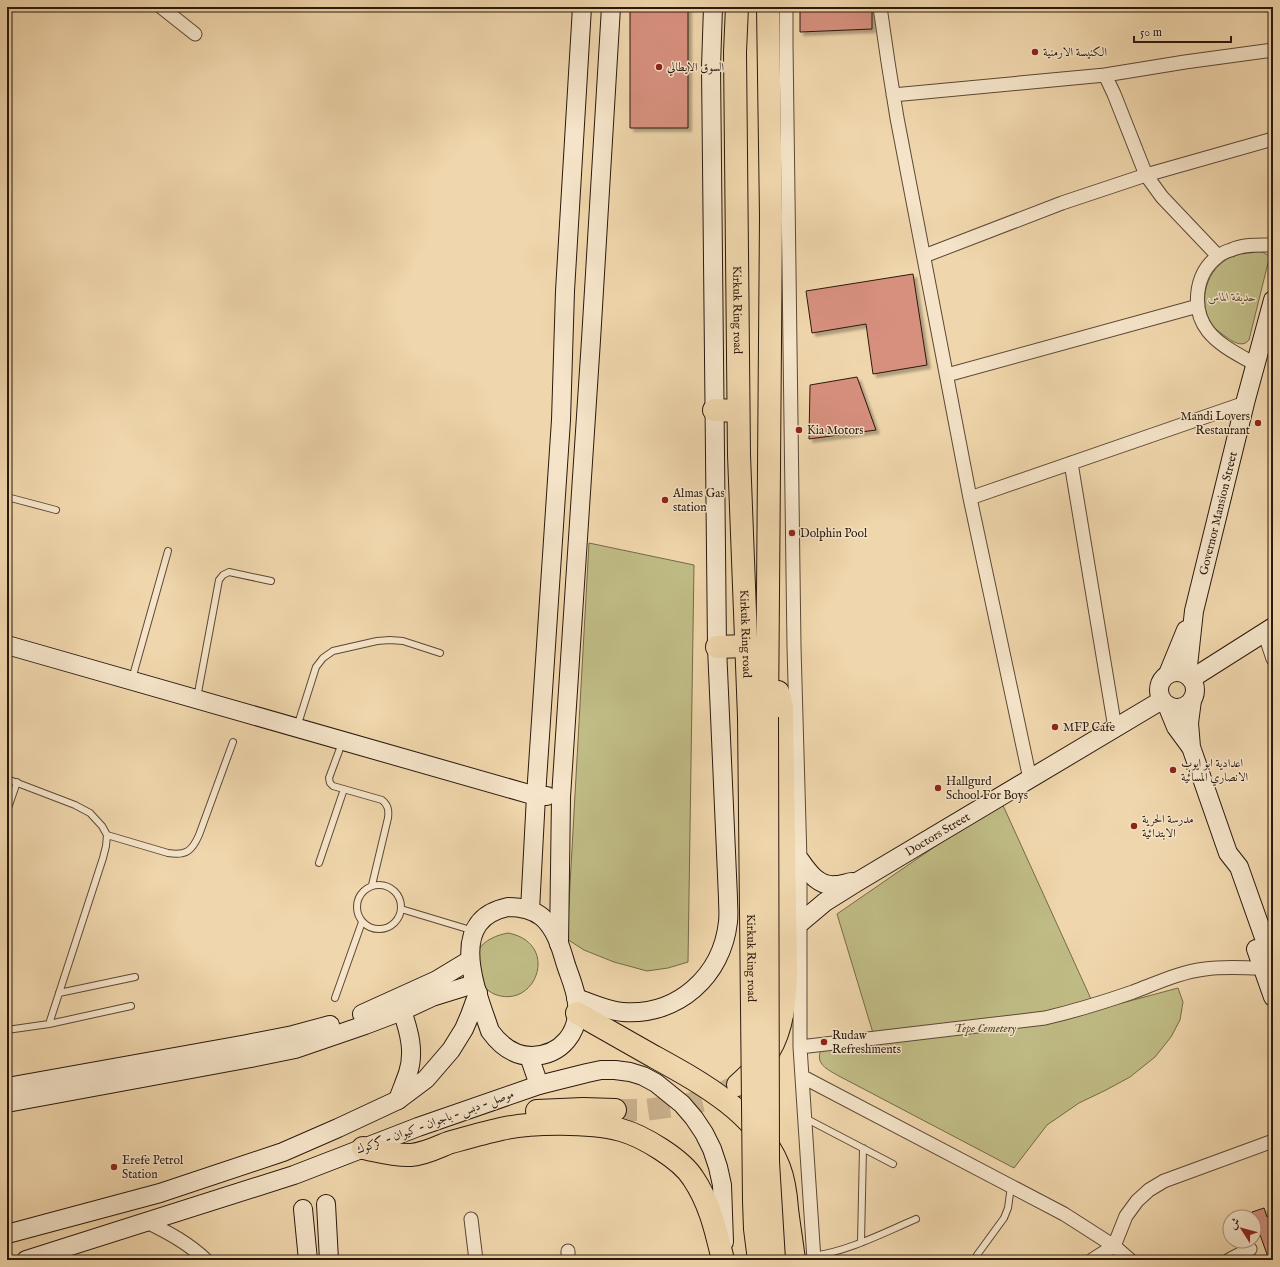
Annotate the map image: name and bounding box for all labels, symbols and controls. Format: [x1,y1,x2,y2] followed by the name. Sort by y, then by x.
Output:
[1134,18,1231,44] scale bar
[1140,25,1162,40] text: 50 m
[1043,45,1107,60] place label: الكنيسة الارمنية
[1030,47,1040,57] marker: الكنيسة الارمنية
[667,60,724,77] place label: السوق الايطالي
[654,62,664,72] marker: السوق الايطالي
[730,266,746,355] street label: Kirkuk Ring road
[1208,290,1256,305] park label: حديقة الماس
[1181,409,1250,438] place label: Mandi Lovers Restaurant
[1253,418,1263,428] marker: Mandi Lovers Restaurant
[807,423,863,438] place label: Kia Motors
[794,425,804,435] marker: Kia Motors
[1196,450,1240,577] street label: Governor Mansion Street
[672,486,725,515] place label: Almas Gas station
[660,495,670,505] marker: Almas Gas station
[800,526,868,542] place label: Dolphin Pool
[787,528,797,538] marker: Dolphin Pool
[737,589,755,679] street label: Kirkuk Ring road
[1063,720,1116,735] place label: MFP Cafe
[1050,722,1060,732] marker: MFP Cafe
[1181,756,1249,787] place label: اعدادية ابو ايوب الانصاري المسائية
[1168,765,1178,775] marker: اعدادية ابو ايوب الانصاري المسائية
[946,774,1028,803] place label: Hallgurd School For Boys
[933,783,943,793] marker: Hallgurd School For Boys
[902,809,973,859] street label: Doctors Street
[1142,812,1194,841] place label: مدرسة الحرية الابتدائية
[1129,821,1139,831] marker: مدرسة الحرية الابتدائية
[744,914,759,1003] street label: Kirkuk Ring road
[954,1021,1017,1036] park label: Tepe Cemetery
[832,1028,901,1057] place label: Rudaw Refreshments
[819,1037,829,1047] marker: Rudaw Refreshments
[354,1086,516,1159] street label: موصل - دبس - باجوان - كيوان - كركوك
[122,1153,184,1182] place label: Erefe Petrol Station
[109,1162,119,1172] marker: Erefe Petrol Station
[1222,1209,1262,1249] north arrow
[1226,1215,1244,1232] text: ش

